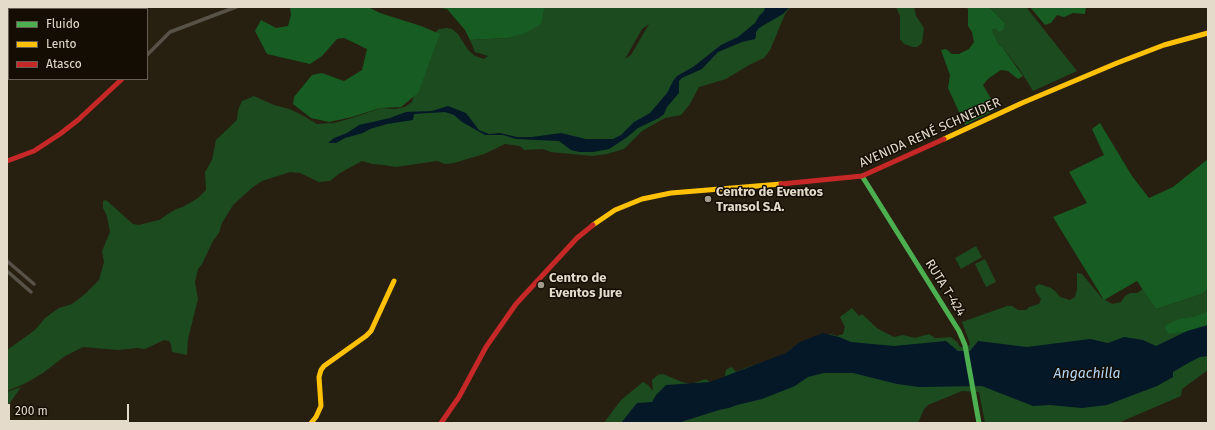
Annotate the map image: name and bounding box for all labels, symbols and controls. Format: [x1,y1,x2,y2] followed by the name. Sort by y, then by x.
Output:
[8,8,148,80] legend
[46,17,80,31] text: Fluido
[46,37,76,51] text: Lento
[46,57,82,71] text: Atasco
[857,95,1003,171] street label: AVENIDA RENÉ SCHNEIDER
[716,184,823,215] place label: Centro de Eventos Transol S.A.
[703,194,713,204] marker: Centro de Eventos Transol S.A.
[921,257,969,319] street label: RUTA T-424
[549,270,622,301] place label: Centro de Eventos Jure
[536,280,546,290] marker: Centro de Eventos Jure
[1054,366,1120,382] water label: Angachilla
[10,396,131,422] scale bar
[15,404,48,418] text: 200 m

